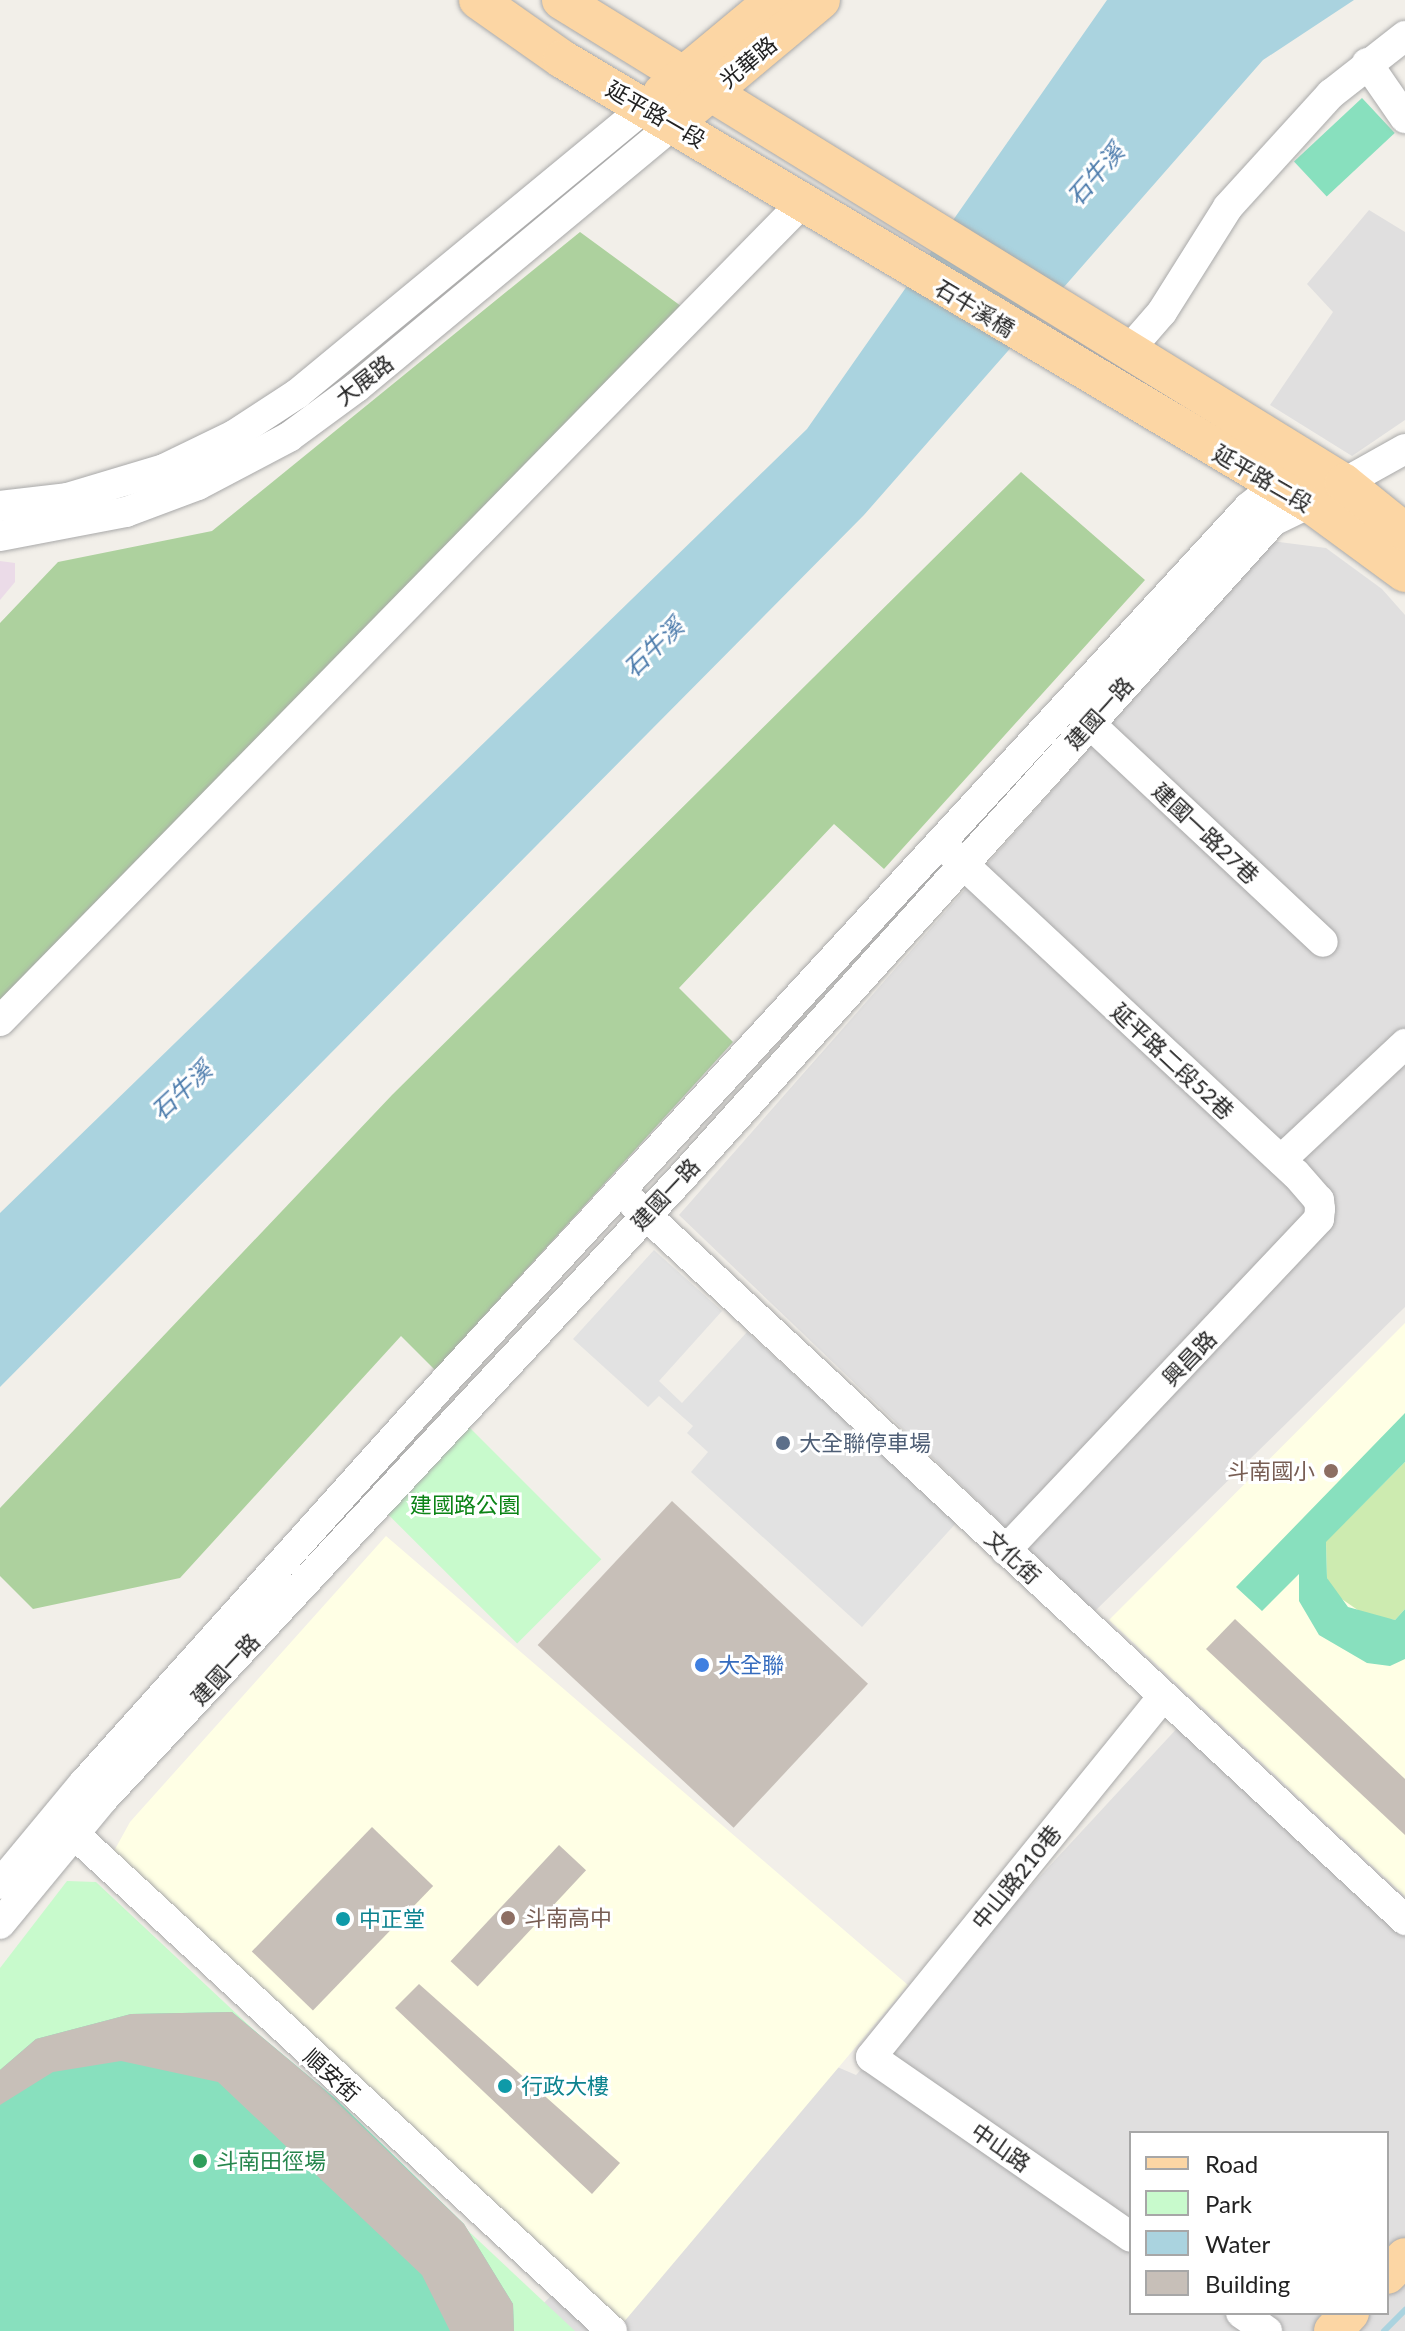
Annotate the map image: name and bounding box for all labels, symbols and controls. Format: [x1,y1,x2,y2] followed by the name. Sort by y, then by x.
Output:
[714,31,782,93] street label: 光華路
[602,75,710,153] street label: 延平路一段
[1061,137,1129,211] water label: 石牛溪
[930,274,1020,342] street label: 石牛溪橋
[330,349,398,411] street label: 大展路
[1209,439,1317,517] street label: 延平路二段
[617,612,689,682] water label: 石牛溪
[1060,671,1138,755] street label: 建國一路
[1147,777,1265,889] street label: 建國一路27巷
[1106,998,1240,1124] street label: 延平路二段52巷
[145,1055,217,1125] water label: 石牛溪
[625,1153,705,1235] street label: 建國一路
[1157,1325,1221,1391] street label: 興昌路
[799,1430,931,1456] place label: 大全聯停車場
[774,1434,792,1452] marker: 大全聯停車場
[1227,1458,1315,1484] place label: 斗南國小
[1322,1462,1340,1480] marker: 斗南國小
[410,1492,520,1518] park label: 建國路公園
[980,1525,1046,1589] street label: 文化街
[185,1628,265,1710] street label: 建國一路
[718,1652,784,1678] place label: 大全聯
[693,1656,711,1674] marker: 大全聯
[966,1820,1066,1934] street label: 中山路210巷
[524,1905,612,1931] place label: 斗南高中
[359,1906,425,1932] place label: 中正堂
[499,1909,517,1927] marker: 斗南高中
[334,1910,352,1928] marker: 中正堂
[299,2043,365,2107] street label: 順安街
[521,2073,609,2099] place label: 行政大樓
[496,2077,514,2095] marker: 行政大樓
[966,2117,1036,2177] street label: 中山路
[1129,2131,1389,2315] legend
[216,2148,326,2174] place label: 斗南田徑場
[1205,2149,1258,2178] text: Road
[191,2152,209,2170] marker: 斗南田徑場
[1205,2189,1252,2218] text: Park
[1205,2229,1270,2258] text: Water
[1205,2269,1290,2298] text: Building

